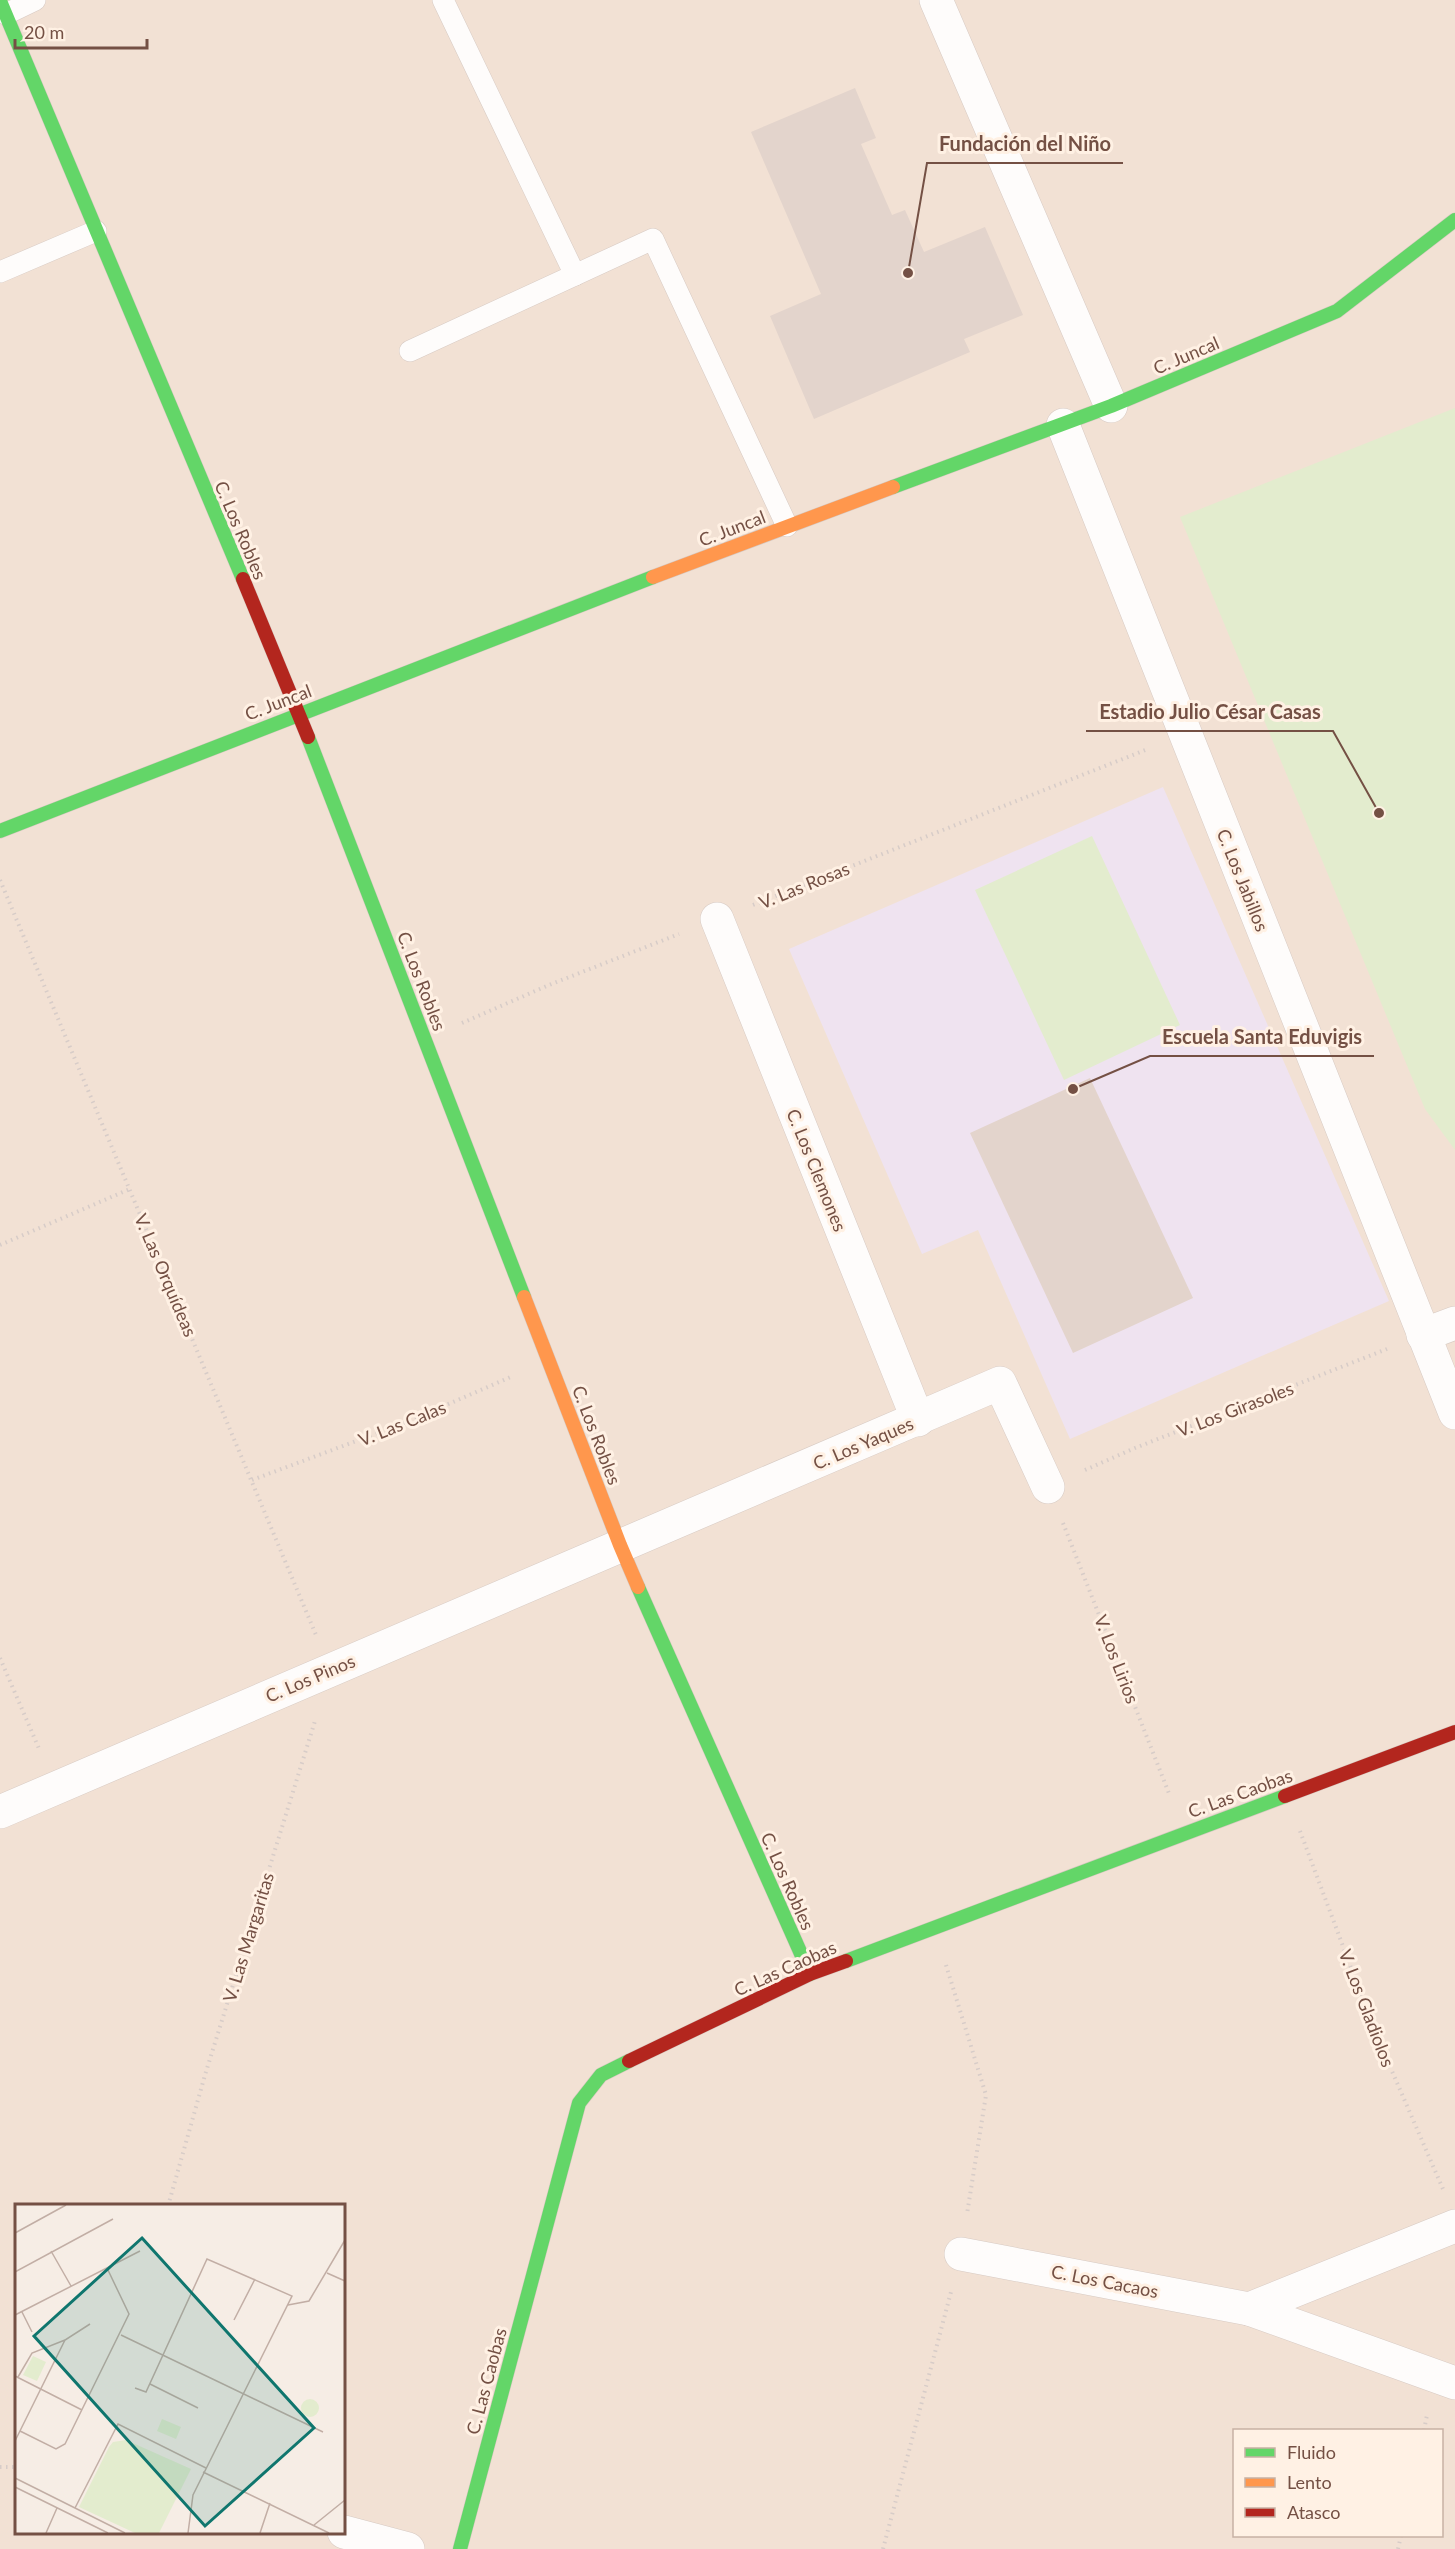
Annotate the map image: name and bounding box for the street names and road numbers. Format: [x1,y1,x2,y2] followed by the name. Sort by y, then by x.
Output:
[1150,331,1222,379] street label: C. Juncal
[210,478,272,583] street label: C. Los Robles
[696,505,768,551] street label: C. Juncal
[242,679,314,725] street label: C. Juncal
[1212,826,1274,935] street label: C. Los Jabillos
[755,857,853,913] street label: V. Las Rosas
[393,928,451,1034] street label: C. Los Robles
[782,1106,852,1235] street label: C. Los Clemones
[130,1210,202,1340] street label: V. Las Orquídeas
[1174,1377,1297,1441] street label: V. Los Girasoles
[568,1382,626,1488] street label: C. Los Robles
[355,1395,449,1450] street label: V. Las Calas
[809,1412,917,1474] street label: C. Los Yaques
[1090,1611,1144,1707] street label: V. Los Lirios
[262,1649,358,1707] street label: C. Los Pinos
[1185,1764,1295,1822] street label: C. Las Caobas
[757,1829,819,1933] street label: C. Los Robles
[218,1869,278,2004] street label: V. Las Margaritas
[731,1936,840,2000] street label: C. Las Caobas
[1335,1946,1400,2070] street label: V. Los Gladiolos
[1050,2260,1161,2302] street label: C. Los Cacaos
[461,2325,511,2437] street label: C. Las Caobas

